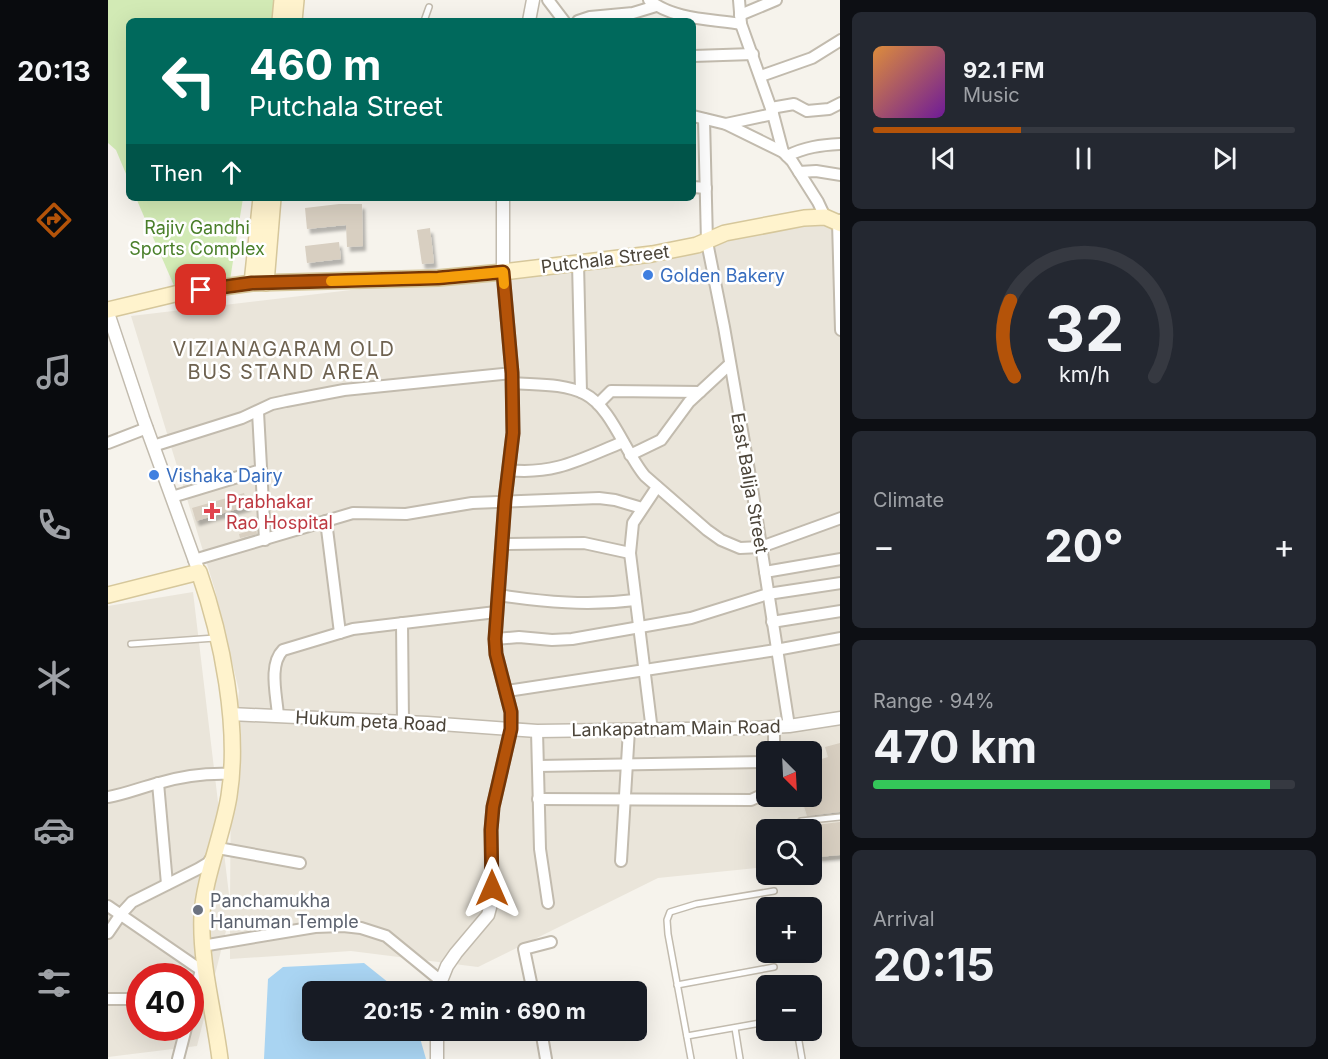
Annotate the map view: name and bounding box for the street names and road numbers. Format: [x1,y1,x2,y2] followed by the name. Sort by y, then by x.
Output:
[540,241,671,277] street label: Putchala Street
[727,411,773,555] street label: East Balija Street
[295,707,447,735] street label: Hukum peta Road
[571,716,781,740] street label: Lankapatnam Main Road

